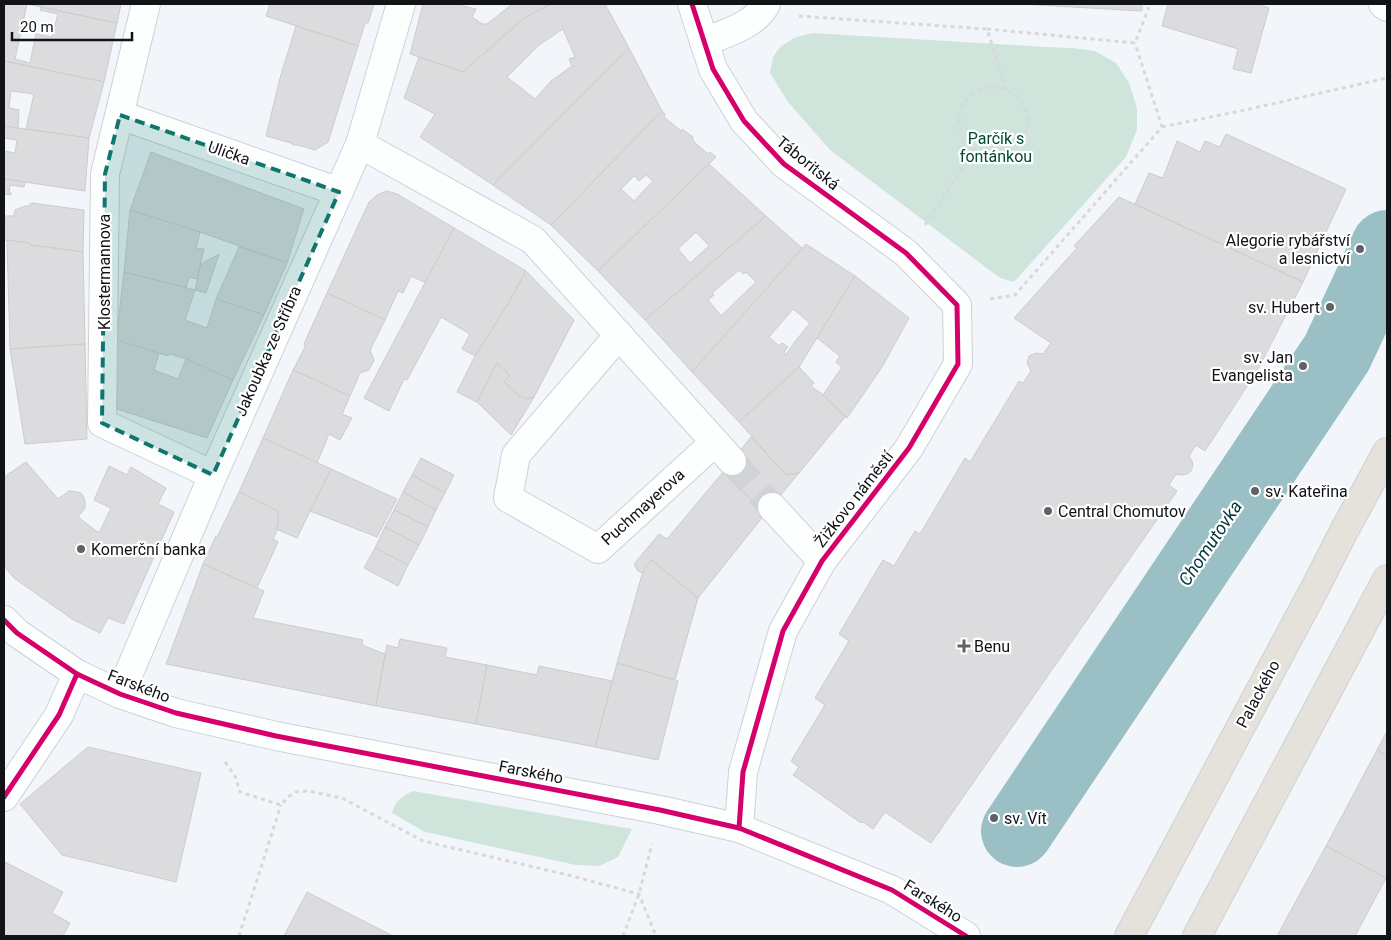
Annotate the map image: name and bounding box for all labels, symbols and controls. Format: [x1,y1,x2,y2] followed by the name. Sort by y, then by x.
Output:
[12,10,132,42] scale bar
[20,18,54,36] text: 20 m
[960,129,1032,166] park label: Parčík s fontánkou
[773,132,843,194] street label: Táboritská
[205,137,253,169] street label: Ulička
[95,214,114,330] street label: Klostermannova
[1226,231,1351,268] place label: Alegorie rybářství a lesnictví
[1354,243,1366,255] marker: Alegorie rybářství a lesnictví
[231,283,305,419] street label: Jakoubka ze Stříbra
[1248,298,1320,317] place label: sv. Hubert
[1324,301,1336,313] marker: sv. Hubert
[1211,348,1293,385] place label: sv. Jan Evangelista
[1297,360,1309,372] marker: sv. Jan Evangelista
[811,446,898,551] street label: Žižkovo náměstí
[598,465,688,549] street label: Puchmayerova
[1265,482,1348,501] place label: sv. Kateřina
[1249,485,1261,497] marker: sv. Kateřina
[1174,496,1246,590] water label: Chomutovka
[1058,502,1186,521] place label: Central Chomutov
[1042,505,1054,517] marker: Central Chomutov
[91,540,206,559] place label: Komerční banka
[75,543,87,555] marker: Komerční banka
[974,637,1010,656] place label: Benu
[958,640,970,652] marker: Benu
[1232,657,1284,731] street label: Palackého
[105,665,173,707] street label: Farského
[497,756,565,788] street label: Farského
[1004,809,1047,828] place label: sv. Vít
[988,812,1000,824] marker: sv. Vít
[900,876,966,926] street label: Farského

